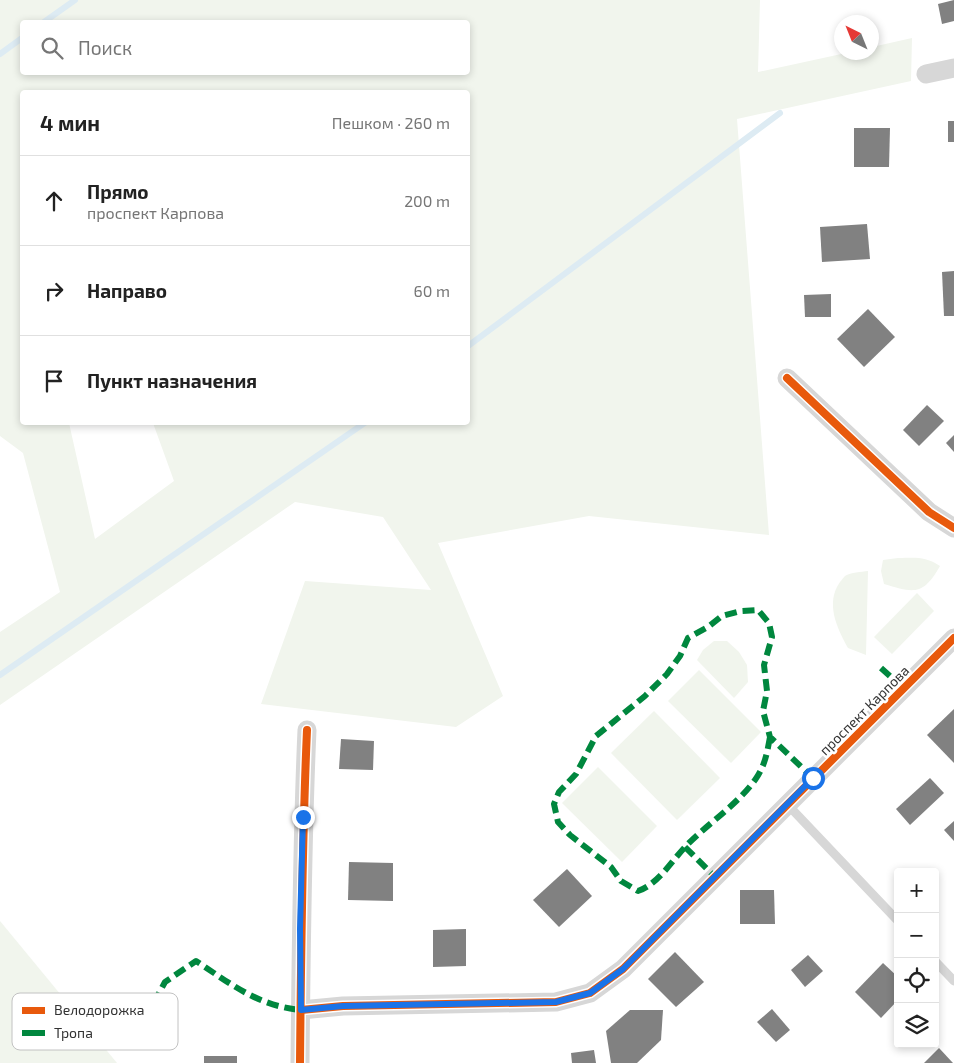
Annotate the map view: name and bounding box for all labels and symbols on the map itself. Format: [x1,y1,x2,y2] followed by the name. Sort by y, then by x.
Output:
[834,15,879,60] north arrow
[816,662,912,758] street label: проспект Карпова
[802,767,825,790] route start
[292,806,315,829] route end
[12,993,178,1050] legend
[54,1001,144,1018] text: Велодорожка
[54,1024,93,1041] text: Тропа

